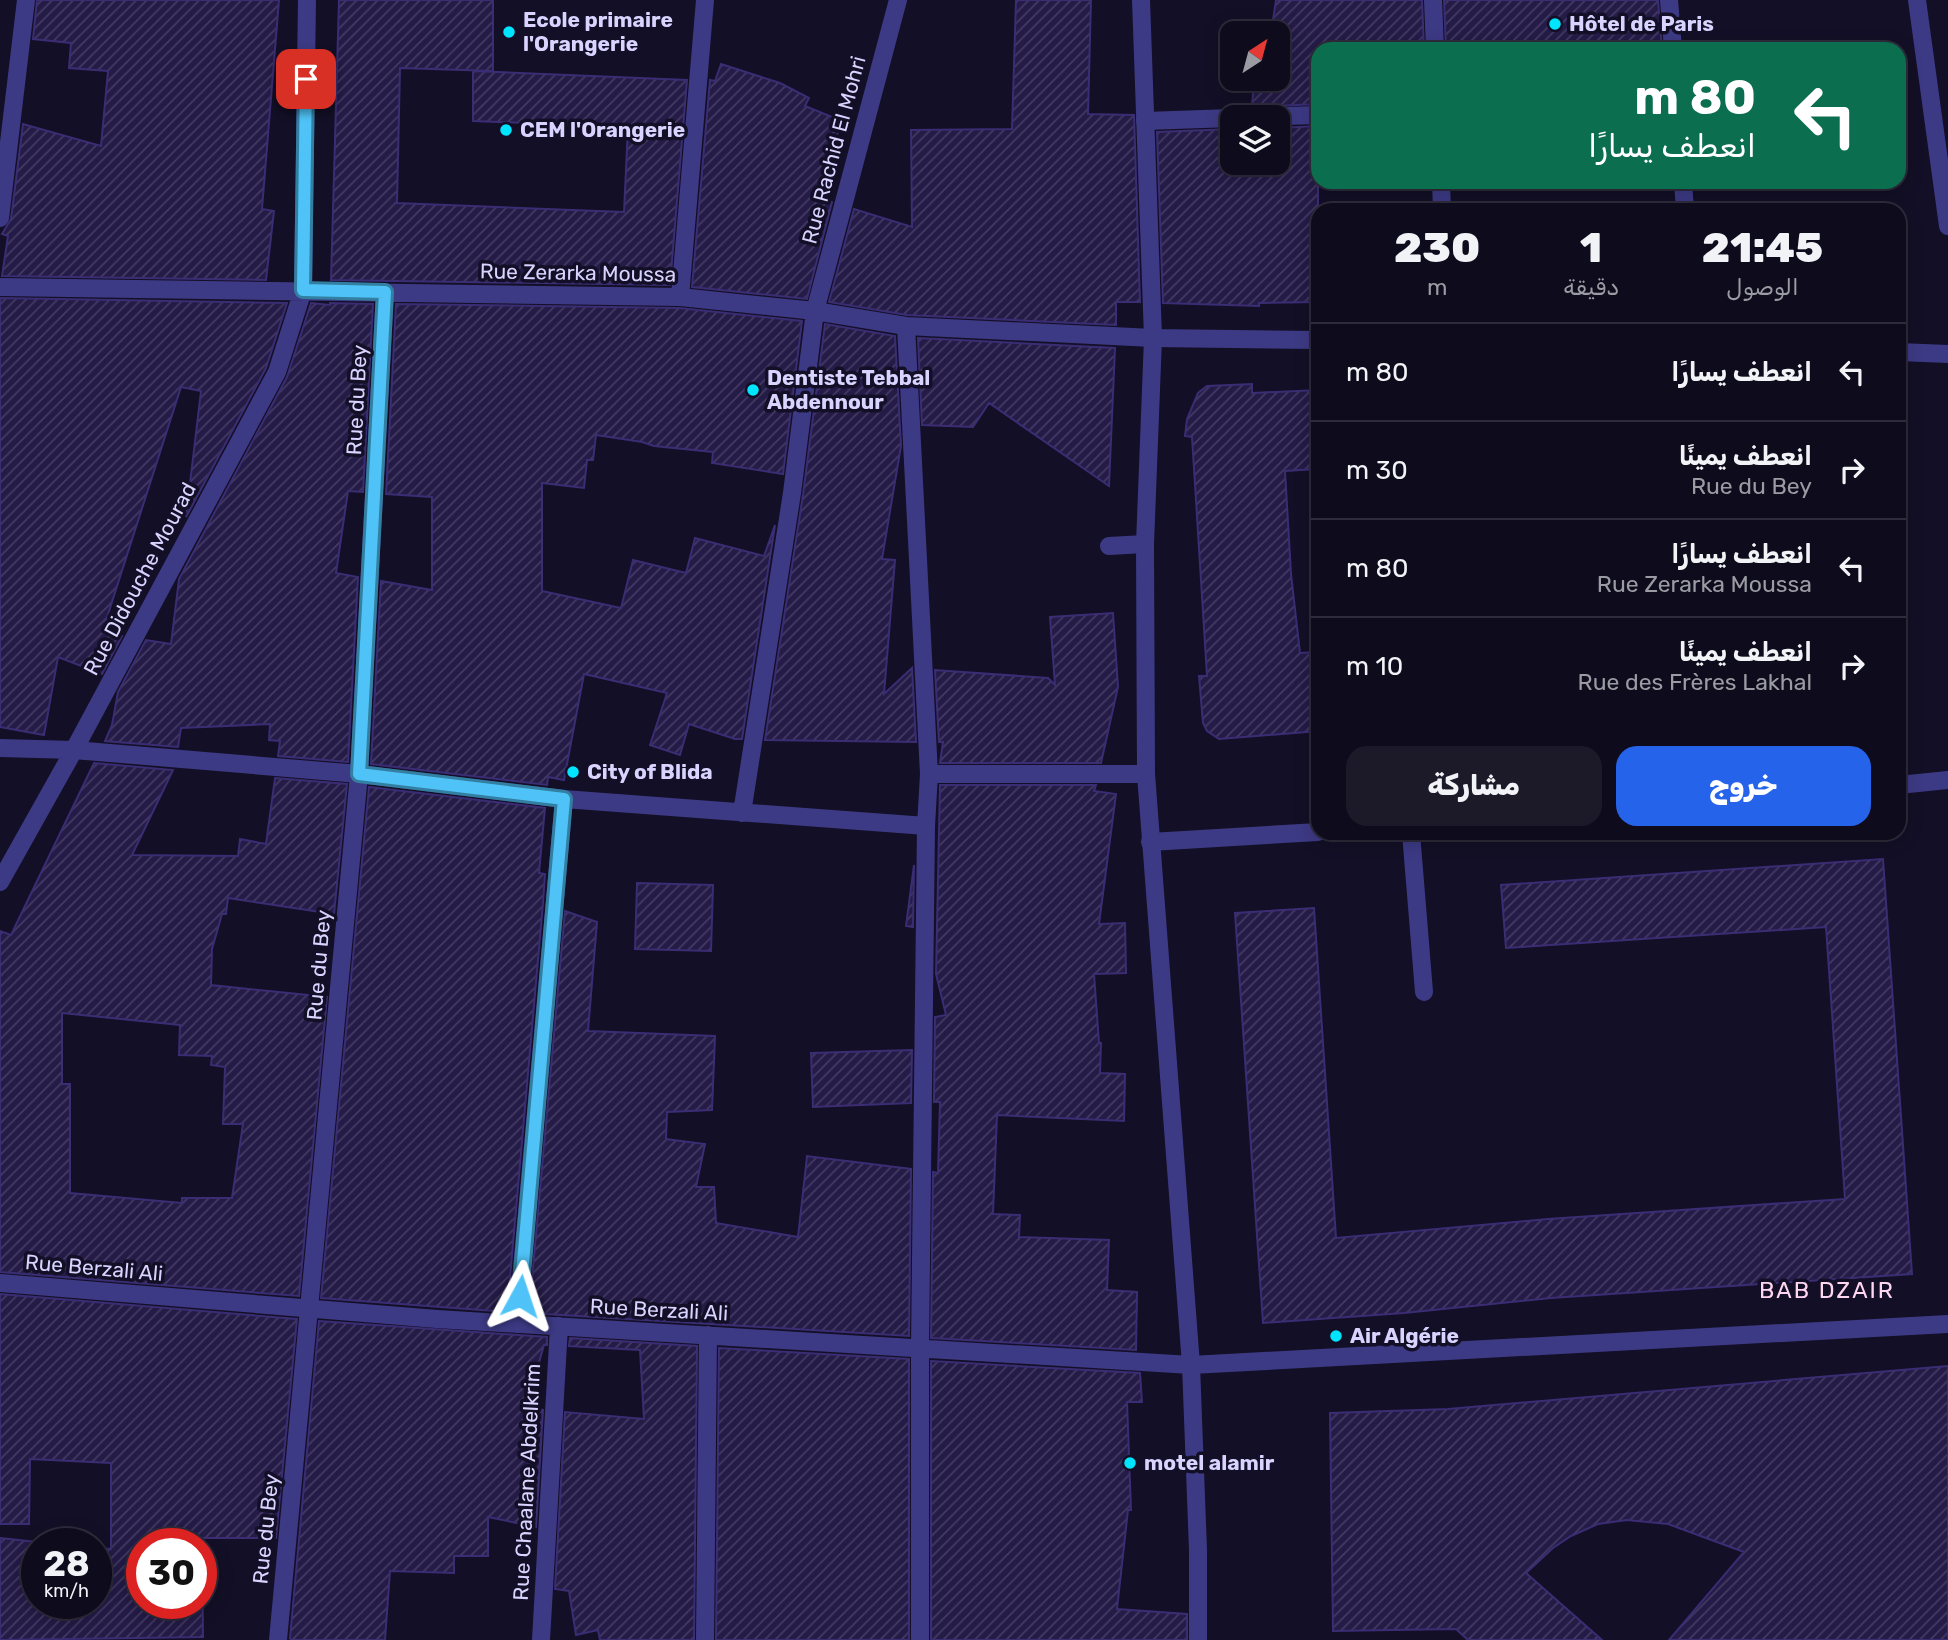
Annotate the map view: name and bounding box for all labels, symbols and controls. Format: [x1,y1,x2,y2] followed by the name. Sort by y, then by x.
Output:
[523,7,673,56] place label: Ecole primaire l'Orangerie
[1569,11,1714,36] place label: Hôtel de Paris
[1547,16,1563,32] marker: Hôtel de Paris
[1220,21,1290,91] north arrow
[1220,21,1290,175] map controls
[501,24,517,40] marker: Ecole primaire l'Orangerie
[276,49,336,109] pin
[796,53,871,246] street label: Rue Rachid El Mohri
[287,60,325,98] icon: arrive
[1634,68,1756,126] text: 80 m
[1780,70,1871,161] icon: left
[1220,105,1290,175] button: layers
[520,117,685,142] place label: CEM l'Orangerie
[498,122,514,138] marker: CEM l'Orangerie
[1588,127,1756,165] text: انعطف يسارًا
[1394,223,1480,273] text: 230
[1580,223,1602,273] text: 1
[1702,223,1823,273] text: 21:45
[480,258,676,287] street label: Rue Zerarka Moussa
[1427,273,1447,301] text: m
[1563,273,1619,301] text: دقيقة
[1726,273,1799,301] text: الوصول
[341,344,372,456] street label: Rue du Bey
[1833,353,1871,391] icon: left
[1346,357,1409,388] text: 80 m
[1671,357,1812,388] text: انعطف يسارًا
[767,365,930,414] place label: Dentiste Tebbal Abdennour
[745,382,761,398] marker: Dentiste Tebbal Abdennour
[1679,441,1812,472] text: انعطف يمينًا
[1833,451,1871,489] icon: right
[1346,455,1408,486] text: 30 m
[1691,472,1812,500] text: Rue du Bey
[78,478,201,679] street label: Rue Didouche Mourad
[1671,539,1812,570] text: انعطف يسارًا
[1833,549,1871,587] icon: left
[1346,553,1409,584] text: 80 m
[1597,570,1812,598] text: Rue Zerarka Moussa
[1679,637,1812,668] text: انعطف يمينًا
[1833,647,1871,685] icon: right
[1346,651,1403,682] text: 10 m
[1578,668,1812,696] text: Rue des Frères Lakhal
[1346,746,1602,826] button: مشاركة
[1616,746,1871,826] button: خروج
[587,759,713,784] place label: City of Blida
[565,764,581,780] marker: City of Blida
[301,908,336,1021] street label: Rue du Bey
[24,1249,164,1286] street label: Rue Berzali Ali
[483,1259,557,1333] position arrow
[1759,1276,1895,1304] district label: BAB DZAIR
[589,1293,729,1326] street label: Rue Berzali Ali
[1350,1323,1459,1348] place label: Air Algérie
[1328,1328,1344,1344] marker: Air Algérie
[508,1363,545,1601] street label: Rue Chaalane Abdelkrim
[1144,1450,1275,1475] place label: motel alamir
[1122,1455,1138,1471] marker: motel alamir
[247,1472,284,1585] street label: Rue du Bey
[126,1528,217,1619] speed limit sign: 30
[43,1543,90,1585] text: 28
[44,1580,89,1602] text: km/h

